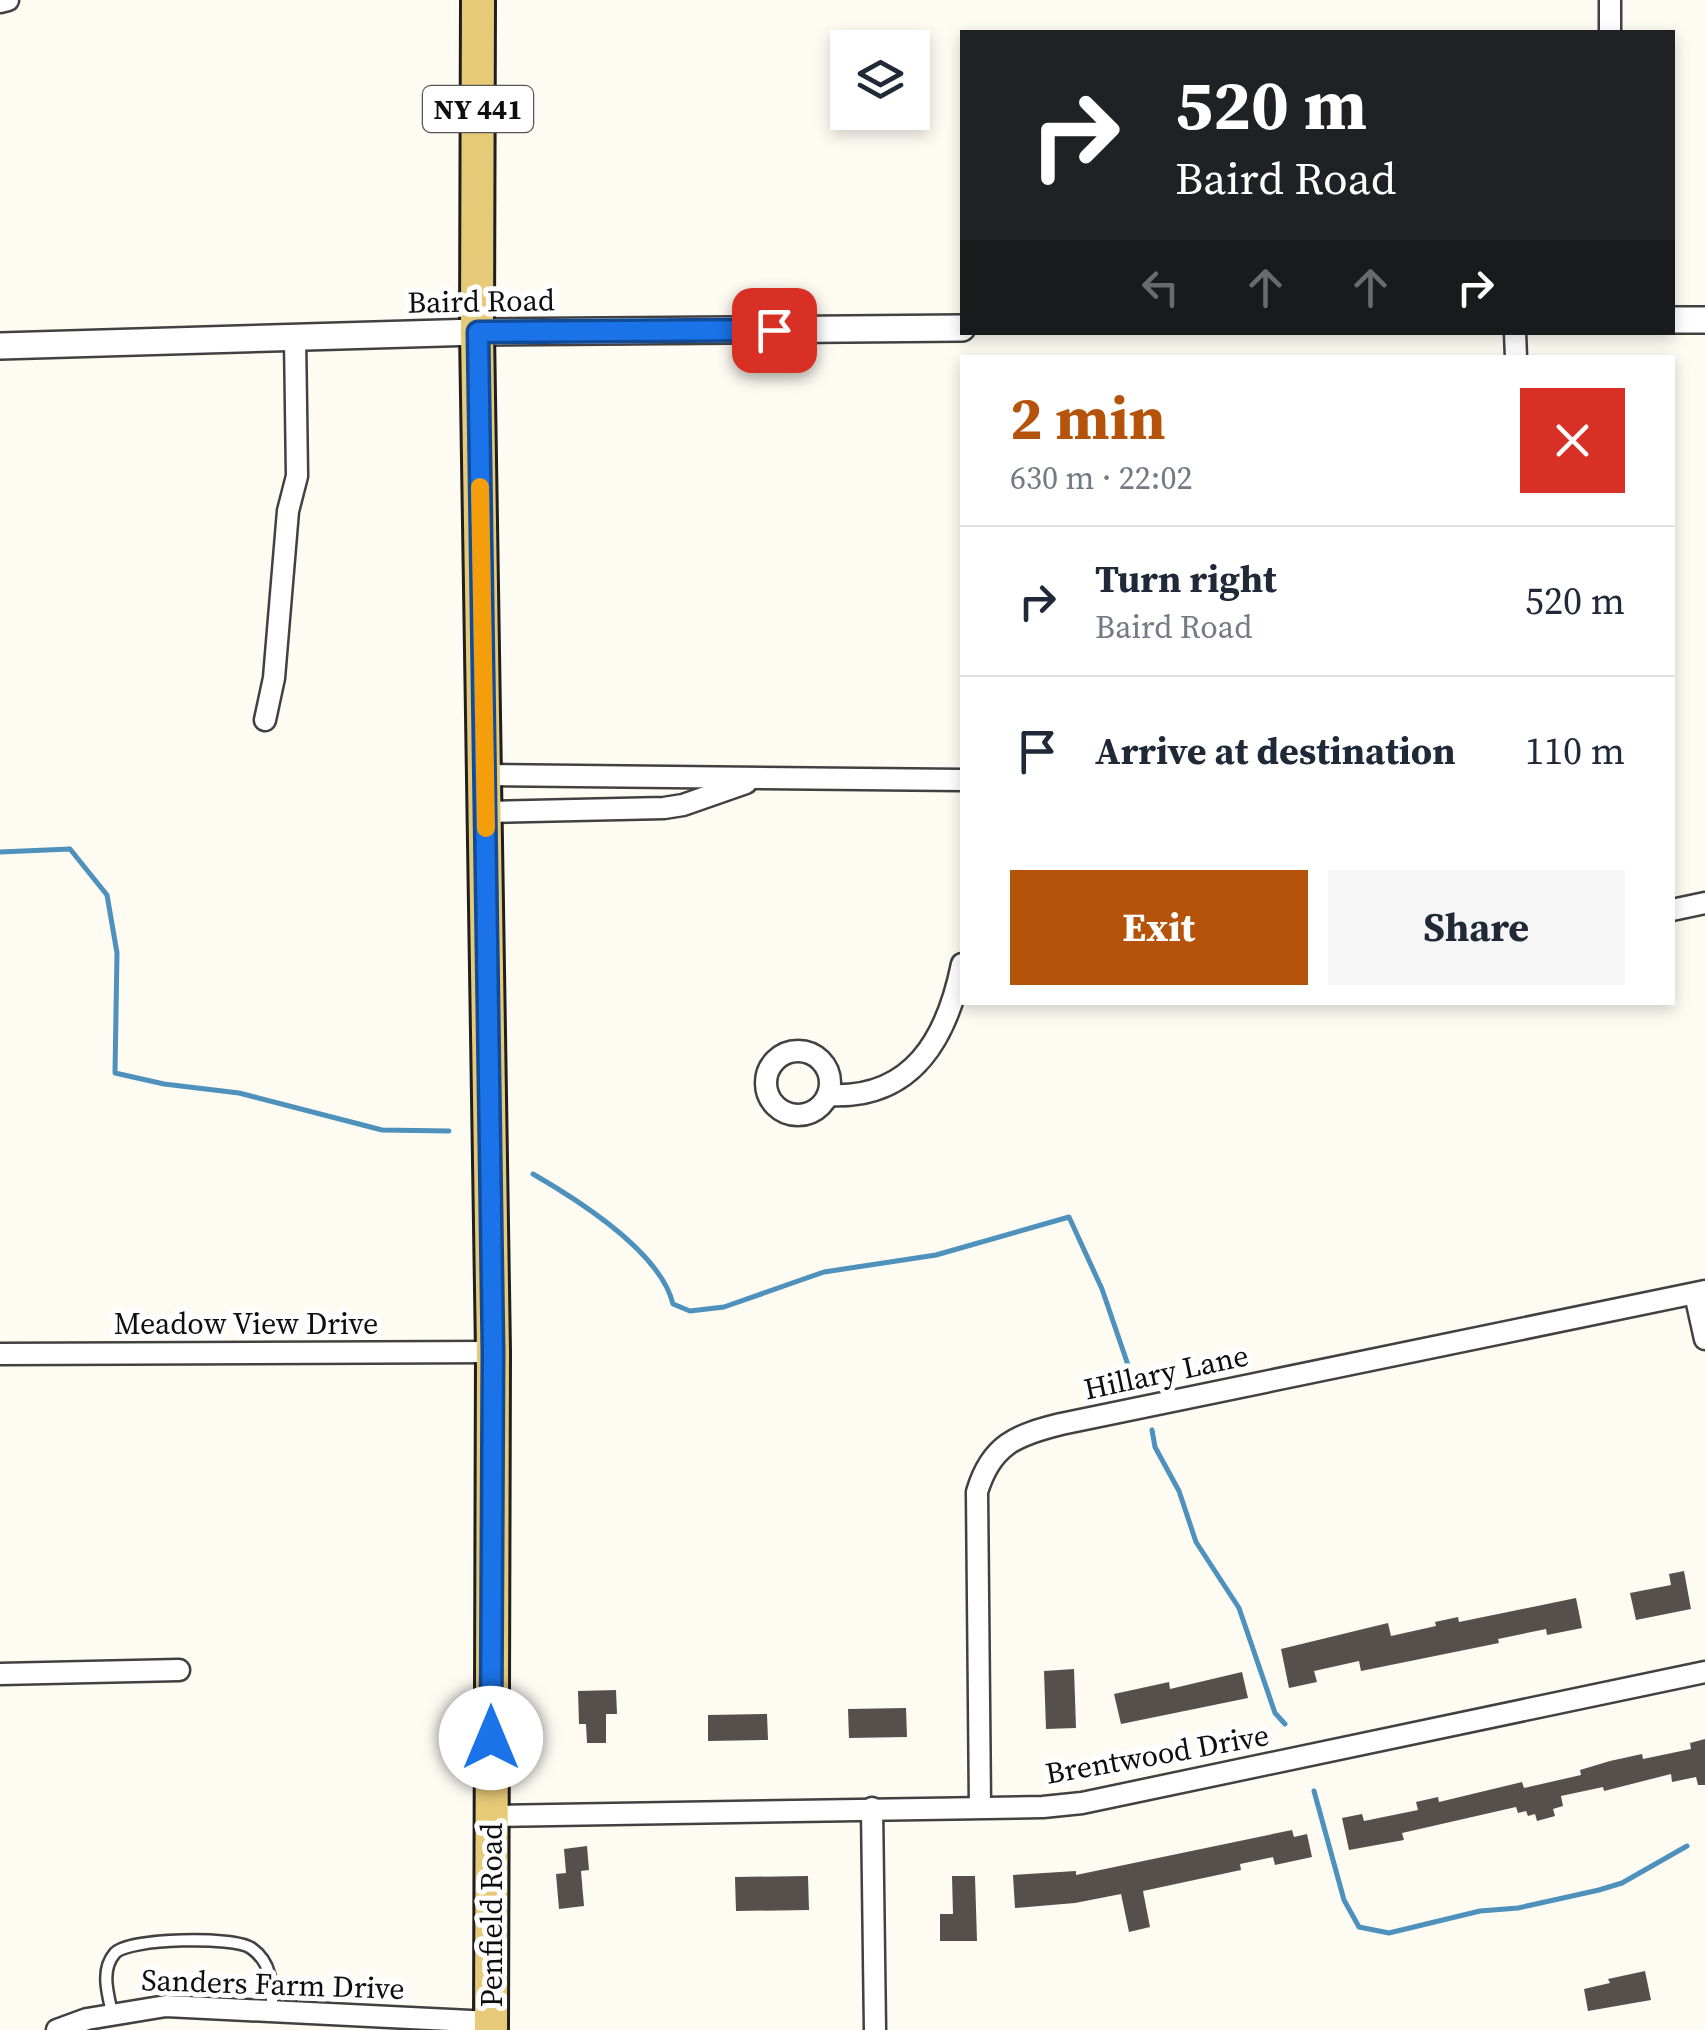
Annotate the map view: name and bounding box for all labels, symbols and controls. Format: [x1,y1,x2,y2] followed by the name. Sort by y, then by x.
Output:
[830,30,930,130] map controls
[830,30,930,130] button: layers
[1175,56,1367,152] text: 520 m
[1010,70,1140,200] icon: right
[423,86,533,132] road number: NY 441
[1175,147,1396,209] text: Baird Road
[1133,260,1188,315] icon: left
[1238,260,1293,315] icon: ahead
[1343,260,1398,315] icon: ahead
[1448,260,1503,315] icon: right
[407,279,555,323] street label: Baird Road
[732,288,817,373] pin
[747,303,802,358] icon: arrive
[1010,377,1166,459] text: 2 min
[1520,388,1625,493] button: close
[1010,456,1192,500] text: 630 m · 22:02
[1095,553,1277,605] text: Turn right
[1010,574,1065,629] icon: right
[1525,575,1625,627] text: 520 m
[1095,605,1252,649] text: Baird Road
[1010,724,1065,779] icon: arrive
[1095,725,1456,777] text: Arrive at destination
[1525,725,1625,777] text: 110 m
[1010,870,1308,985] button: Exit
[1328,870,1625,985] button: Share
[114,1303,378,1344] street label: Meadow View Drive
[1080,1335,1252,1409] street label: Hillary Lane
[439,1686,543,1790] position arrow
[1042,1714,1272,1794] street label: Brentwood Drive
[471,1823,512,2007] street label: Penfield Road
[141,1959,405,2009] street label: Sanders Farm Drive

